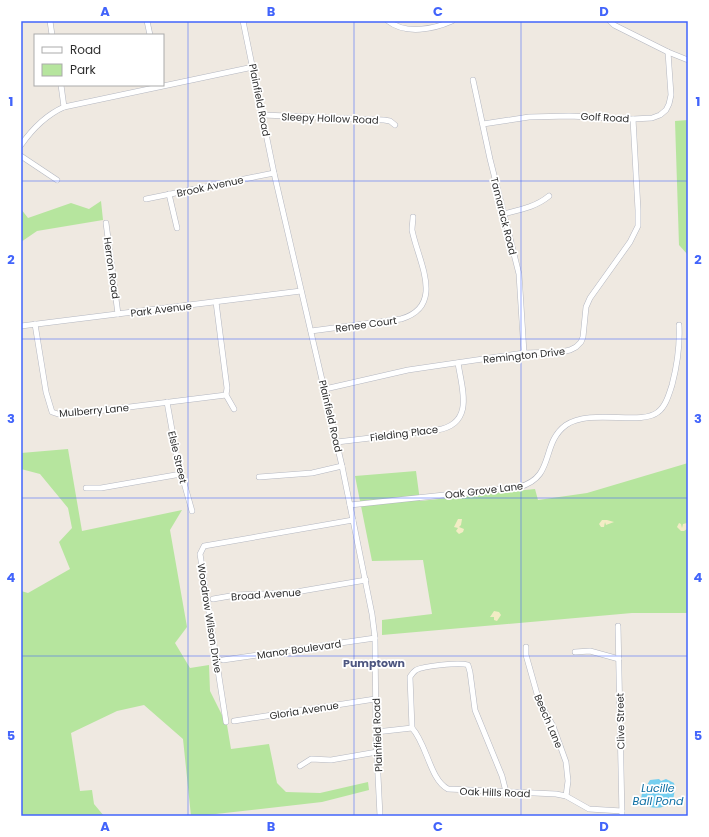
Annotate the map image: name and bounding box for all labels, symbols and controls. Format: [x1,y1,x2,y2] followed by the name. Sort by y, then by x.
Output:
[100,2,110,21] text: A
[267,2,276,21] text: B
[433,2,443,21] text: C
[599,2,609,21] text: D
[34,34,164,86] legend
[70,41,101,58] text: Road
[70,61,97,78] text: Park
[245,62,274,138] street label: Plainfield Road
[9,92,13,111] text: 1
[696,92,700,111] text: 1
[281,109,379,128] street label: Sleepy Hollow Road
[580,109,630,126] street label: Golf Road
[175,172,245,201] street label: Brook Avenue
[487,176,520,257] street label: Tamarack Road
[100,236,123,300] street label: Herron Road
[7,250,15,269] text: 2
[694,250,702,269] text: 2
[130,298,193,321] street label: Park Avenue
[335,313,398,336] street label: Renee Court
[482,344,566,367] street label: Remington Drive
[315,379,346,454] street label: Plainfield Road
[59,400,130,421] street label: Mulberry Lane
[7,409,15,428] text: 3
[694,409,702,428] text: 3
[369,422,439,445] street label: Fielding Place
[164,429,191,485] street label: Elsie Street
[444,478,524,503] street label: Oak Grove Lane
[193,562,226,674] street label: Woodrow Wilson Drive
[7,568,16,587] text: 4
[694,568,703,587] text: 4
[231,585,301,604] street label: Broad Avenue
[256,636,342,663] street label: Manor Boulevard
[343,655,405,671] district label: Pumptown
[530,692,567,751] street label: Beech Lane
[613,692,628,749] street label: Clive Street
[268,698,340,723] street label: Gloria Avenue
[369,698,386,772] street label: Plainfield Road
[7,726,15,745] text: 5
[694,726,702,745] text: 5
[633,780,684,809] water label: Lucille Ball Pond
[459,784,531,801] street label: Oak Hills Road
[100,817,110,836] text: A
[267,817,276,836] text: B
[433,817,443,836] text: C
[599,817,609,836] text: D

